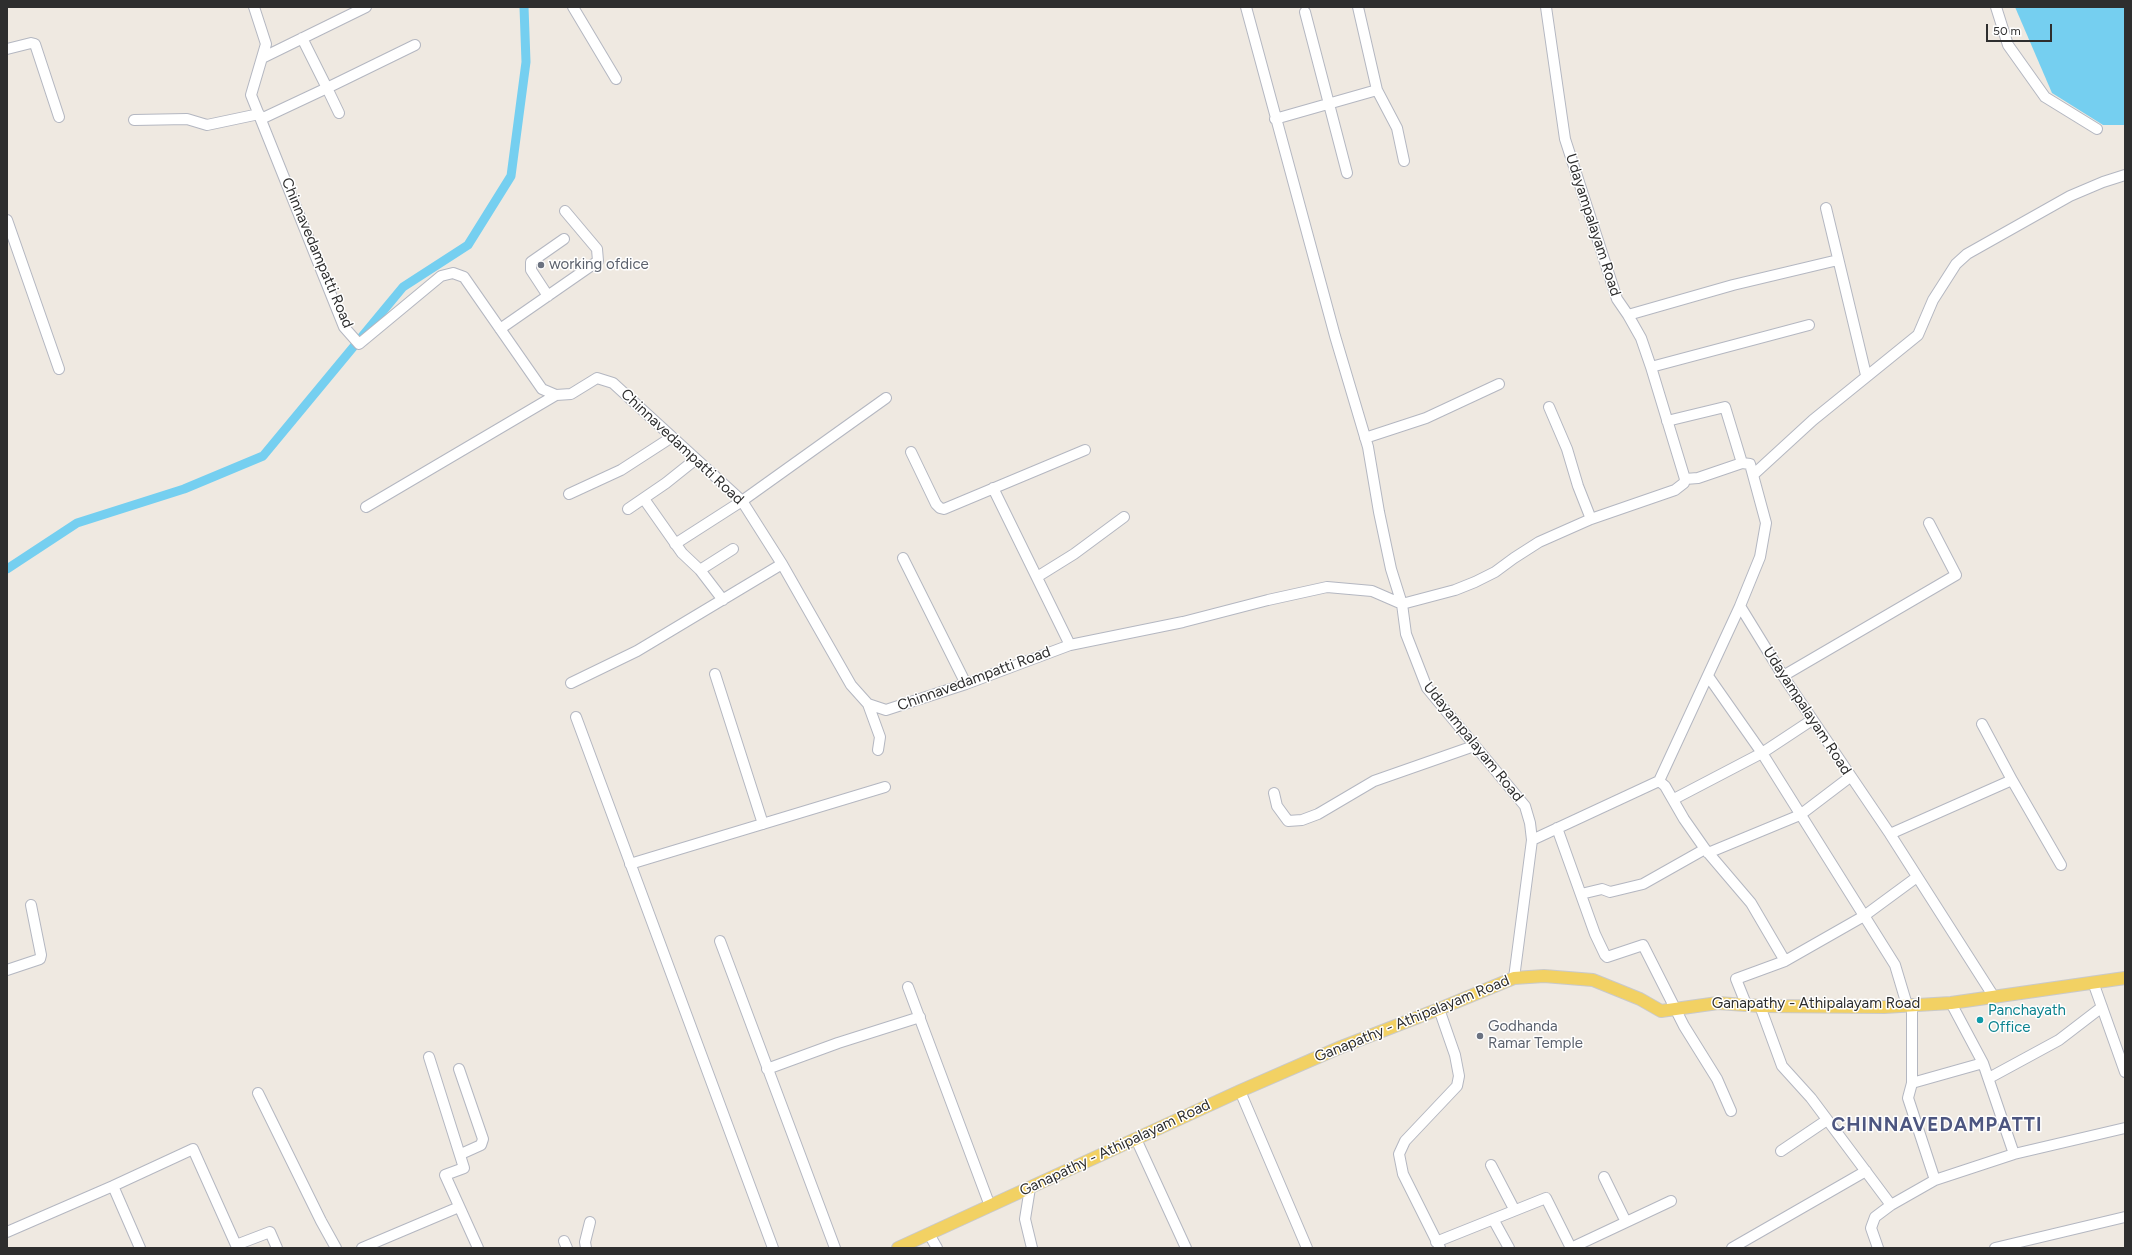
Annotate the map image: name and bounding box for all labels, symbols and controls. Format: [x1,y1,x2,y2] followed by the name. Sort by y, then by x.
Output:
[1988,16,2054,42] scale bar
[1993,24,2021,38] text: 50 m
[1561,151,1625,299] street label: Udayampalayam Road
[277,175,357,331] street label: Chinnavedampatti Road
[549,256,649,274] place label: working ofdice
[536,260,546,270] marker: working ofdice
[617,385,747,509] street label: Chinnavedampatti Road
[895,643,1053,715] street label: Chinnavedampatti Road
[1759,644,1855,778] street label: Udayampalayam Road
[1419,679,1527,805] street label: Udayampalayam Road
[1312,972,1512,1066] street label: Ganapathy - Athipalayam Road
[1712,995,1920,1013] street label: Ganapathy - Athipalayam Road
[1988,1002,2066,1037] place label: Panchayath Office
[1975,1015,1985,1025] marker: Panchayath Office
[1488,1018,1583,1053] place label: Godhanda Ramar Temple
[1475,1031,1485,1041] marker: Godhanda Ramar Temple
[1017,1096,1213,1200] street label: Ganapathy - Athipalayam Road
[1832,1114,2042,1136] district label: CHINNAVEDAMPATTI

